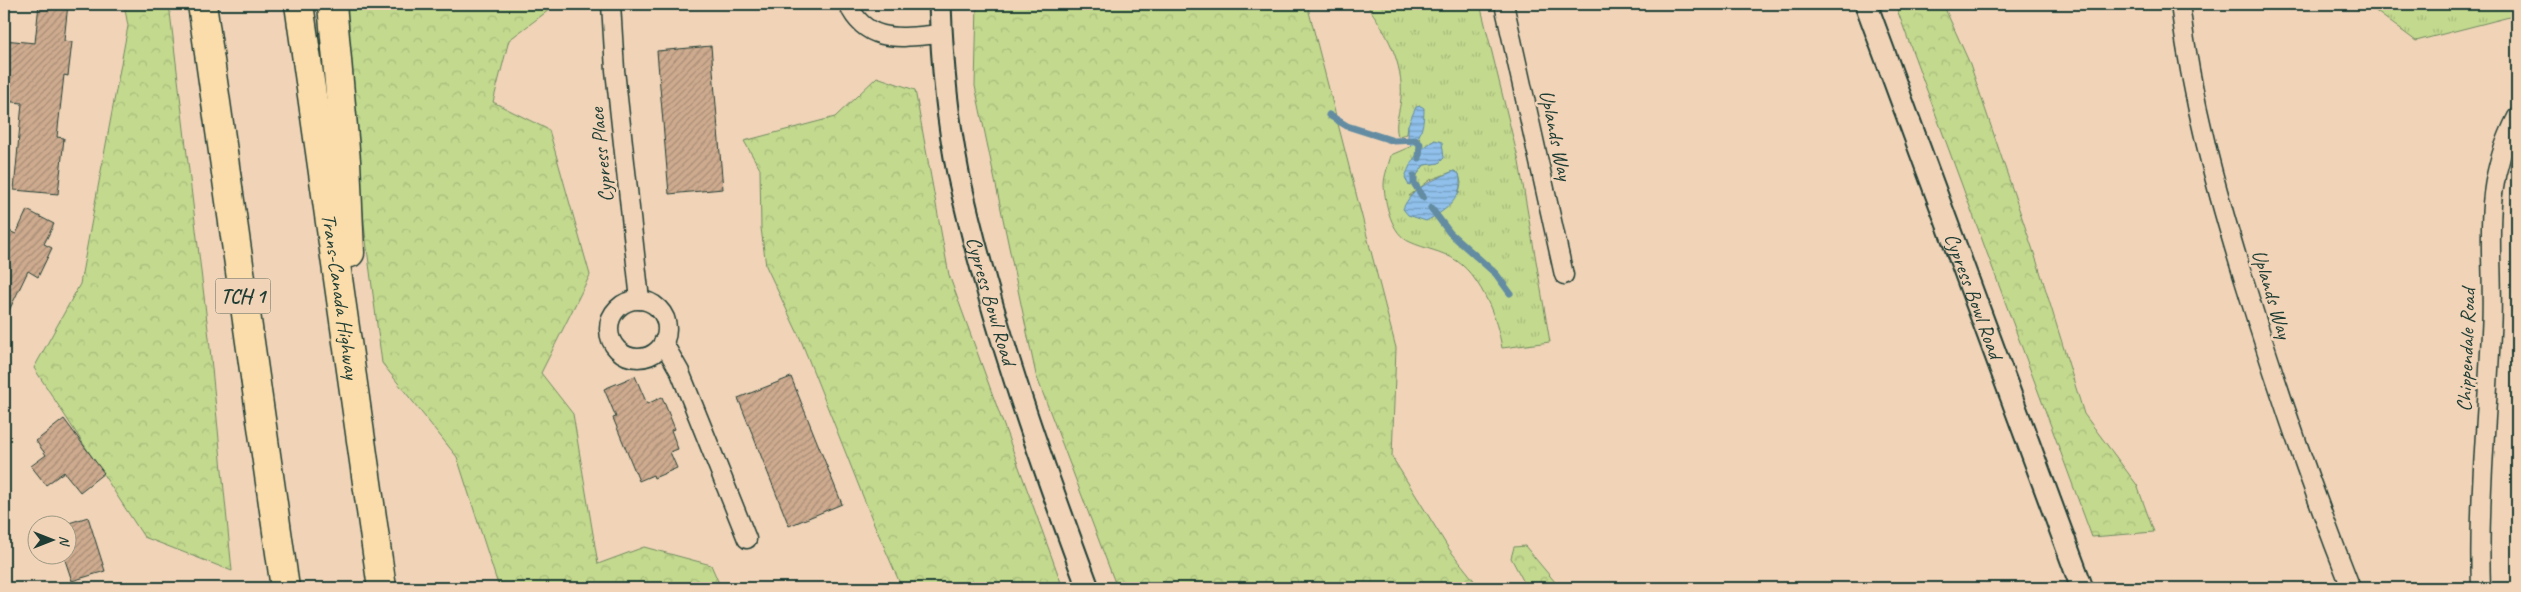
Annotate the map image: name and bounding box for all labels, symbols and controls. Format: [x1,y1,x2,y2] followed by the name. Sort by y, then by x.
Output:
[1534,87,1579,184] street label: Uplands Way
[583,105,619,203] street label: Cypress Place
[316,212,365,382] street label: Trans-Canada Highway
[1939,229,2010,366] street label: Cypress Bowl Road
[961,234,1023,371] street label: Cypress Bowl Road
[2246,246,2298,343] street label: Uplands Way
[216,278,270,314] road number: TCH 1
[2451,284,2481,412] street label: Chippendale Road
[28,514,78,564] north arrow
[56,536,73,547] text: N

